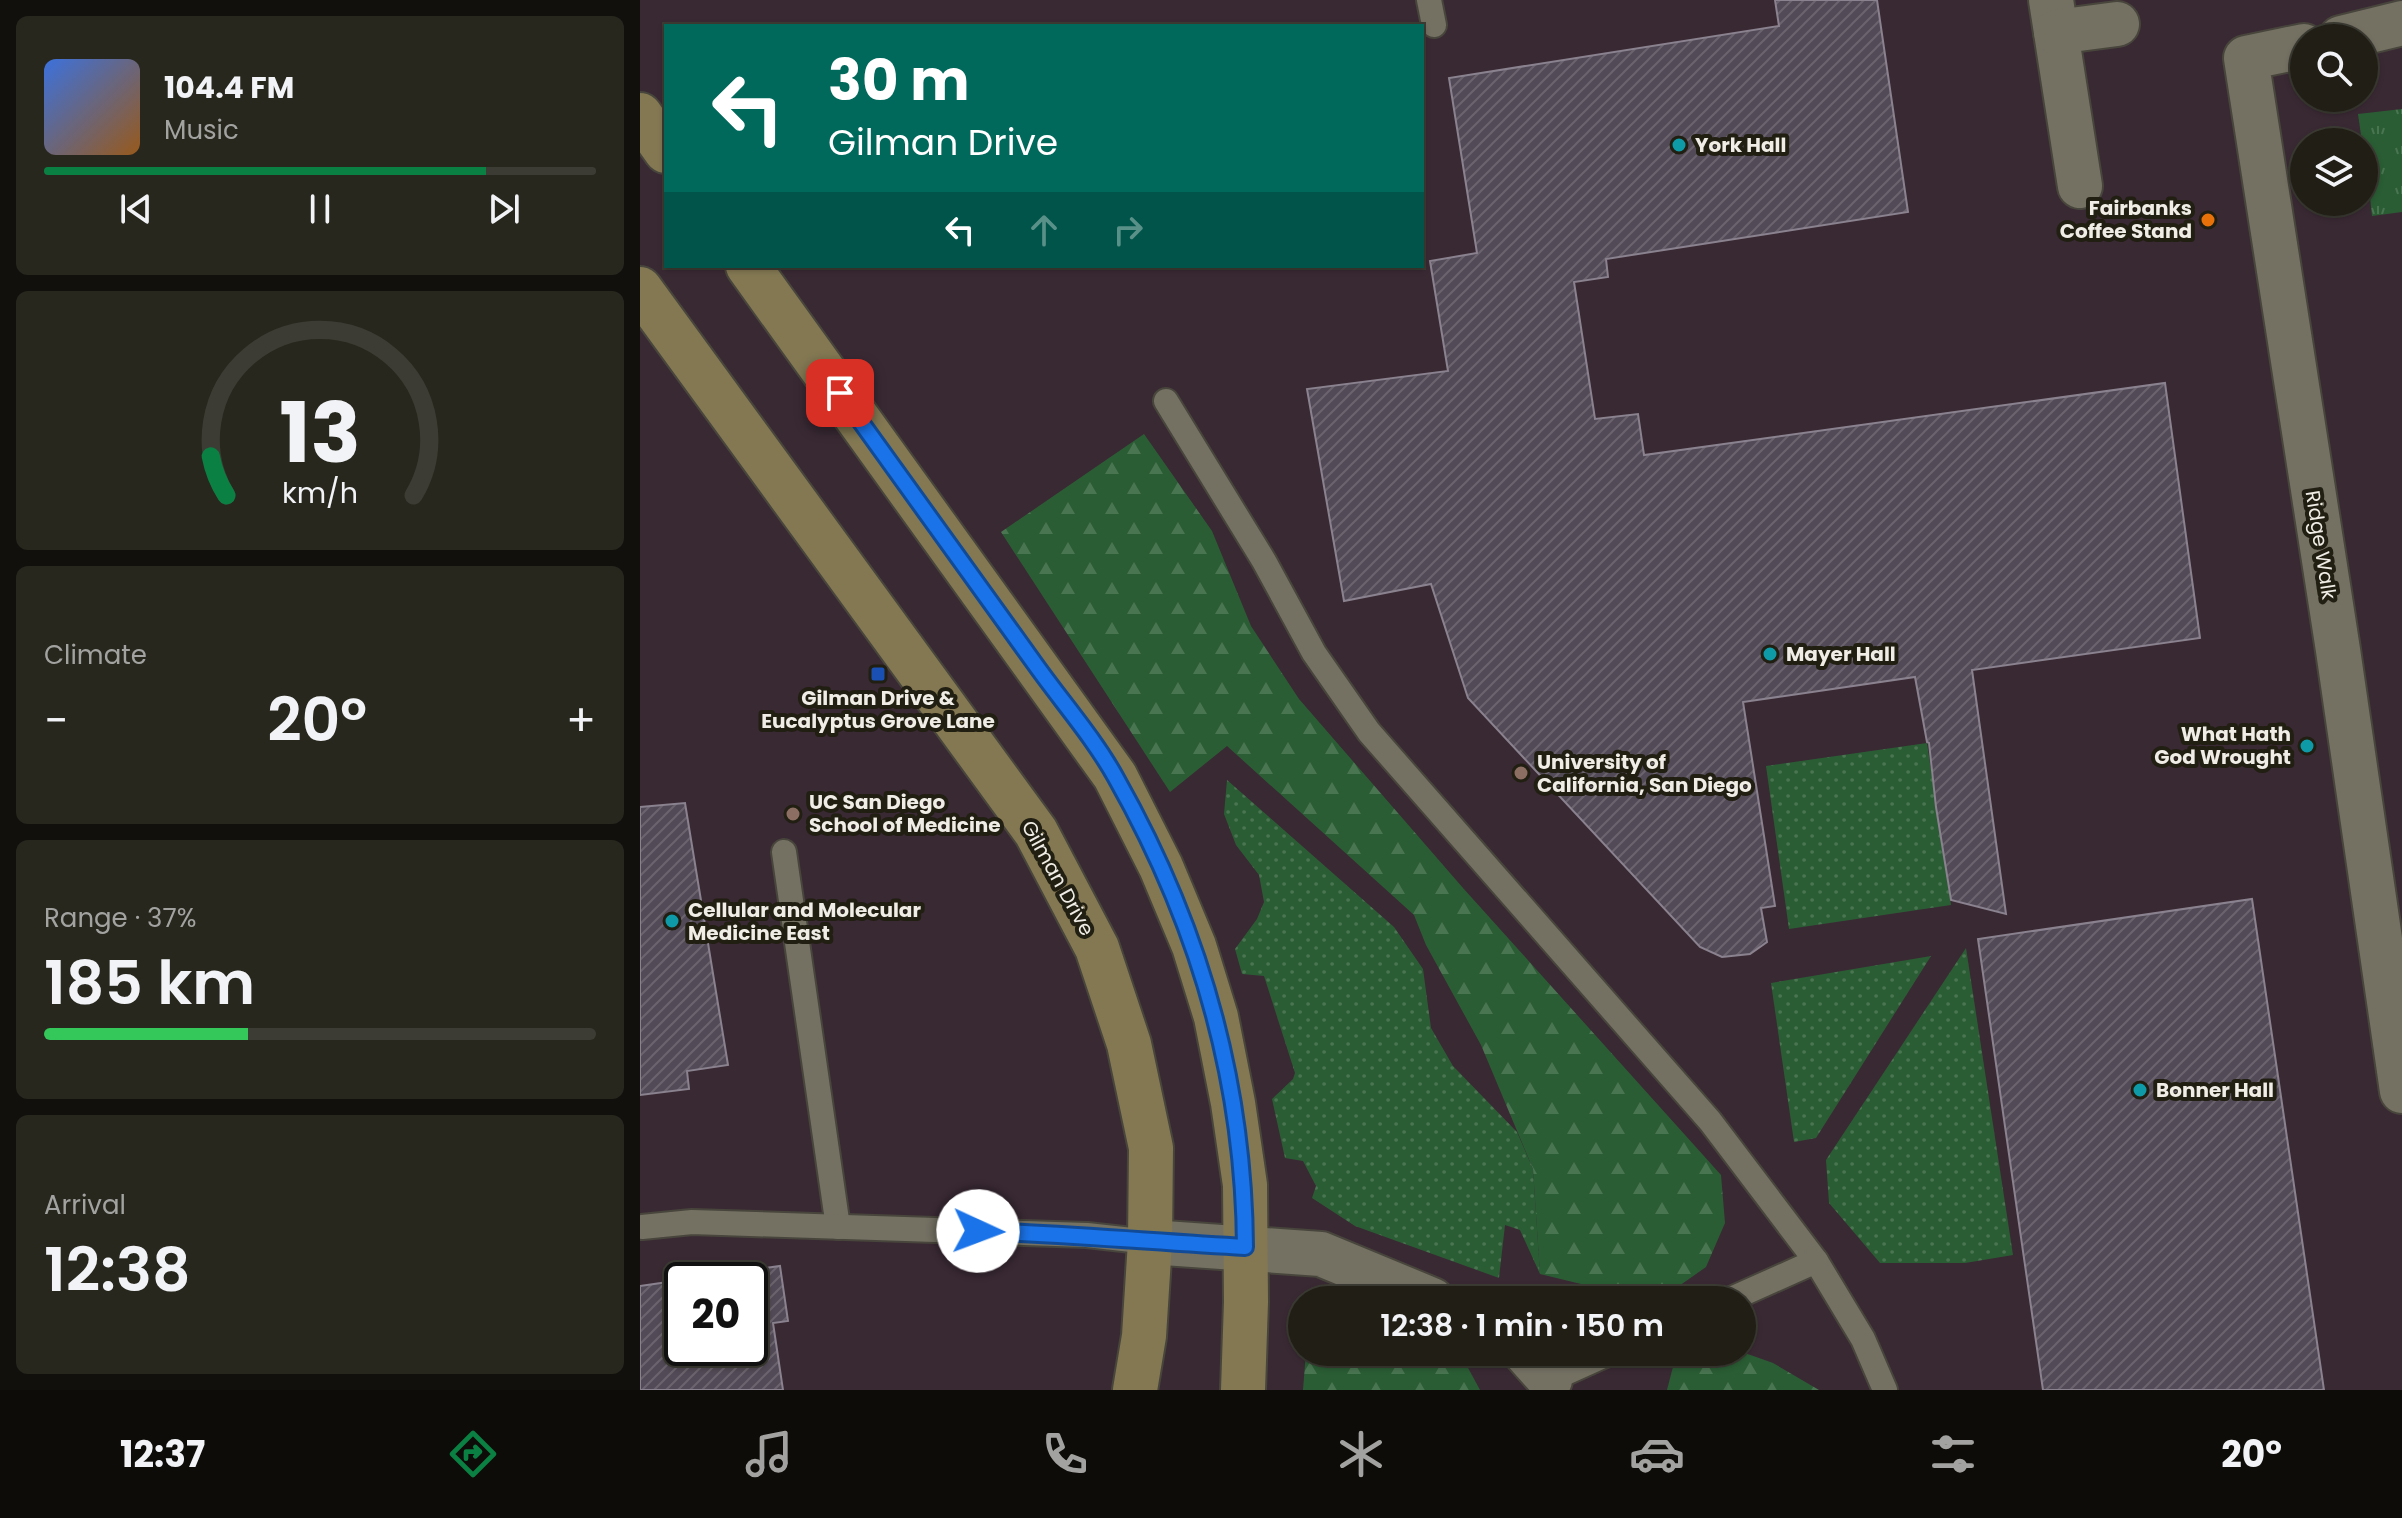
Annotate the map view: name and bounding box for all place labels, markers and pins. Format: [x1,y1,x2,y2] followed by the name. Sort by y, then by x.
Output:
[1695,131,1786,159] place label: York Hall
[1670,136,1688,154] marker: York Hall
[2060,194,2192,245] place label: Fairbanks Coffee Stand
[2199,211,2217,229] marker: Fairbanks Coffee Stand
[806,359,874,427] pin
[1786,640,1896,668] place label: Mayer Hall
[1761,645,1779,663] marker: Mayer Hall
[869,665,887,683] marker: Gilman Drive & Eucalyptus Grove Lane
[761,684,995,735] place label: Gilman Drive & Eucalyptus Grove Lane
[2154,720,2291,771] place label: What Hath God Wrought
[2298,737,2316,755] marker: What Hath God Wrought
[1537,748,1752,799] place label: University of California, San Diego
[1512,764,1530,782] marker: University of California, San Diego
[809,788,1001,839] place label: UC San Diego School of Medicine
[784,805,802,823] marker: UC San Diego School of Medicine
[688,896,921,947] place label: Cellular and Molecular Medicine East
[663,912,681,930] marker: Cellular and Molecular Medicine East
[2156,1076,2274,1104] place label: Bonner Hall
[2131,1081,2149,1099] marker: Bonner Hall

